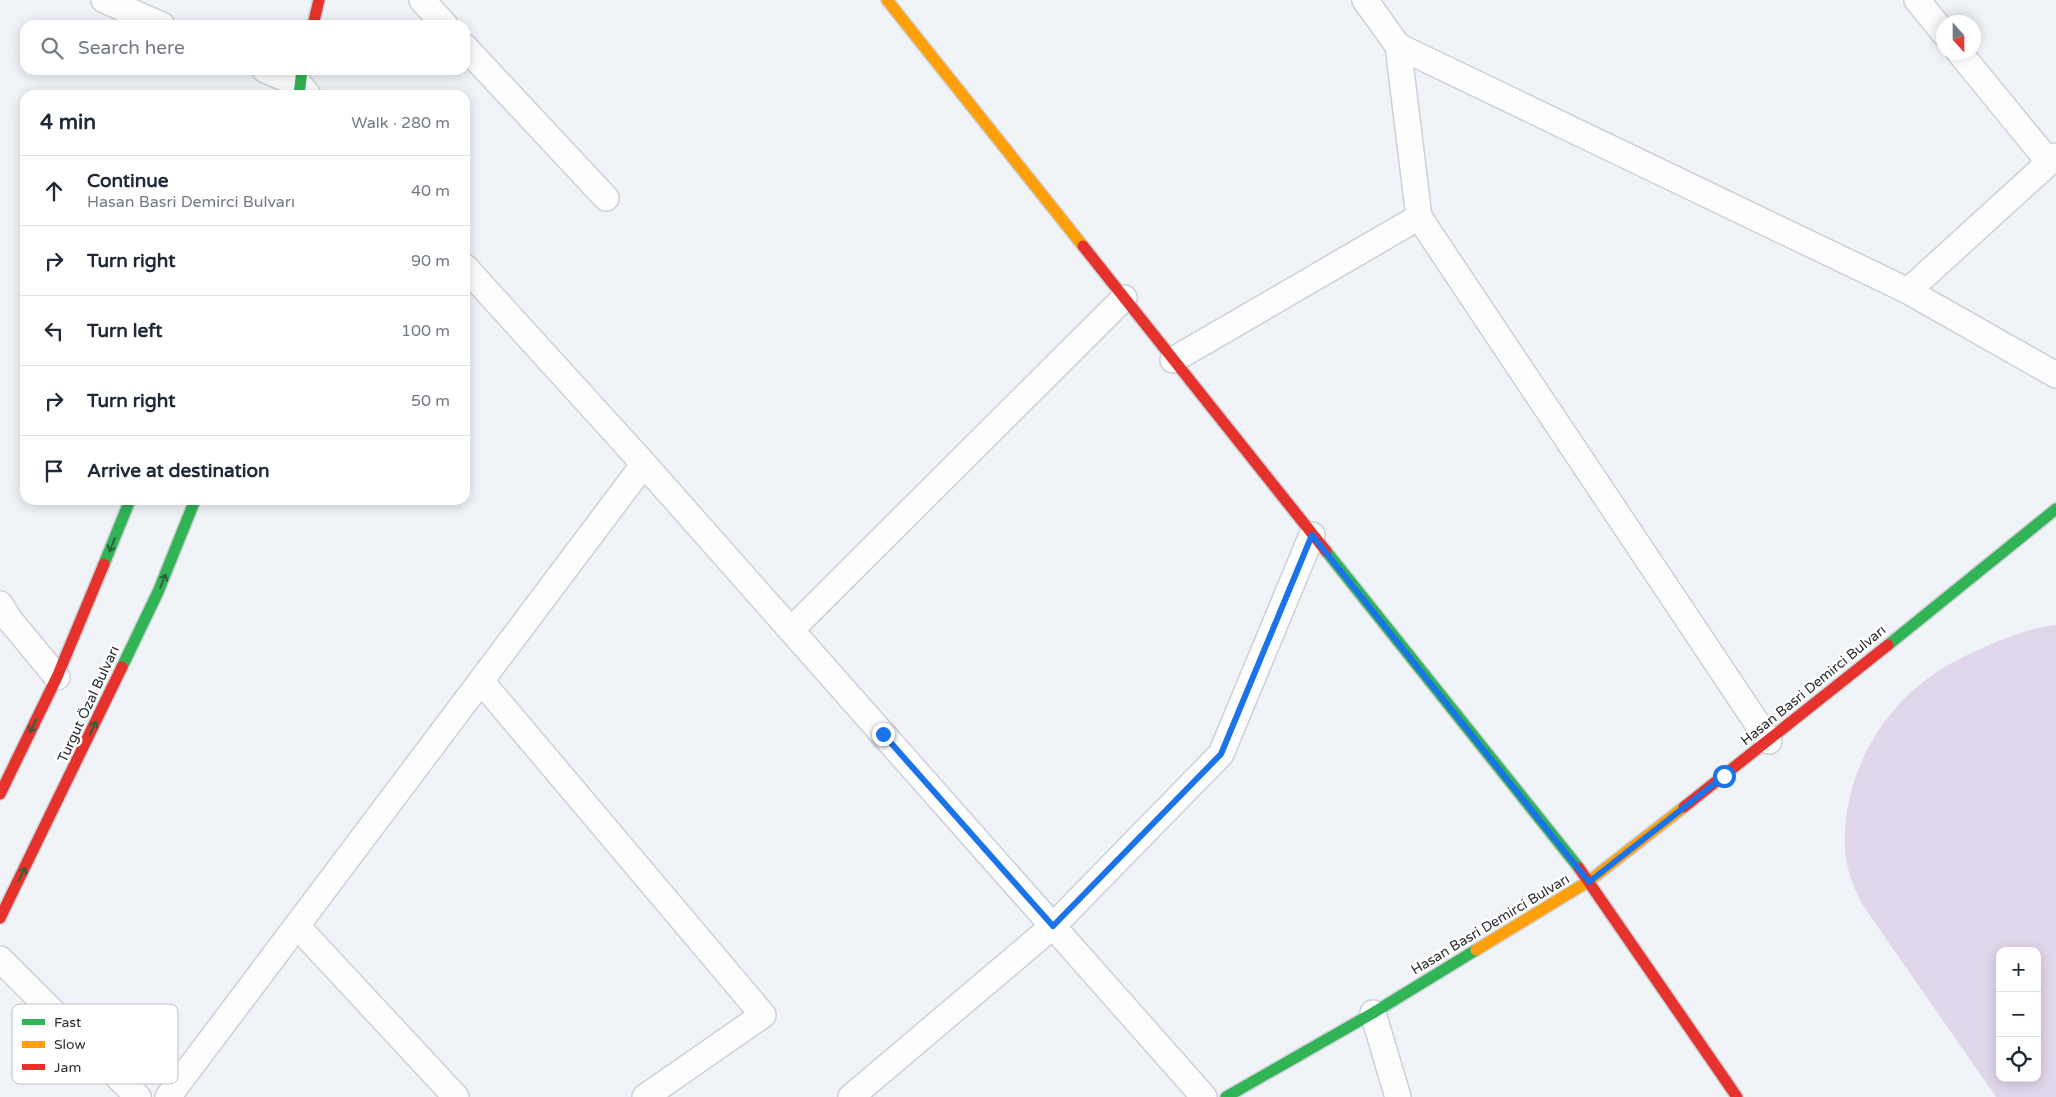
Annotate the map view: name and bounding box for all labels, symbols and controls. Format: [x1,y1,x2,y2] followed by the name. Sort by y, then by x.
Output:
[1936,15,1981,60] north arrow
[20,20,470,75] search box
[38,34,66,62] icon: search
[78,37,185,59] text: Search here
[40,110,96,135] text: 4 min
[351,113,450,133] text: Walk · 280 m
[87,170,169,192] text: Continue
[40,177,68,205] icon: ahead
[411,181,450,201] text: 40 m
[87,192,295,212] text: Hasan Basri Demirci Bulvarı
[40,247,68,275] icon: right
[87,250,175,272] text: Turn right
[411,251,450,271] text: 90 m
[40,317,68,345] icon: left
[87,320,163,342] text: Turn left
[401,321,450,341] text: 100 m
[40,387,68,415] icon: right
[87,390,175,412] text: Turn right
[411,391,450,411] text: 50 m
[40,457,68,485] icon: arrive
[87,460,270,482] text: Arrive at destination
[107,537,117,552] one-way arrow
[159,574,168,589] one-way arrow
[1737,622,1889,749] street label: Hasan Basri Demirci Bulvarı
[54,643,123,765] street label: Turgut Özal Bulvarı
[28,718,37,733] one-way arrow
[89,721,99,736] one-way arrow
[872,723,895,746] route end
[1713,765,1736,788] route start
[18,867,27,882] one-way arrow
[1408,870,1573,979] street label: Hasan Basri Demirci Bulvarı
[1996,947,2041,1082] map controls
[1996,947,2041,992] button: +
[1996,992,2041,1037] button: −
[12,1004,178,1084] legend
[54,1014,82,1031] text: Fast
[54,1036,86,1053] text: Slow
[1996,1037,2041,1082] button: locate
[54,1059,81,1076] text: Jam

